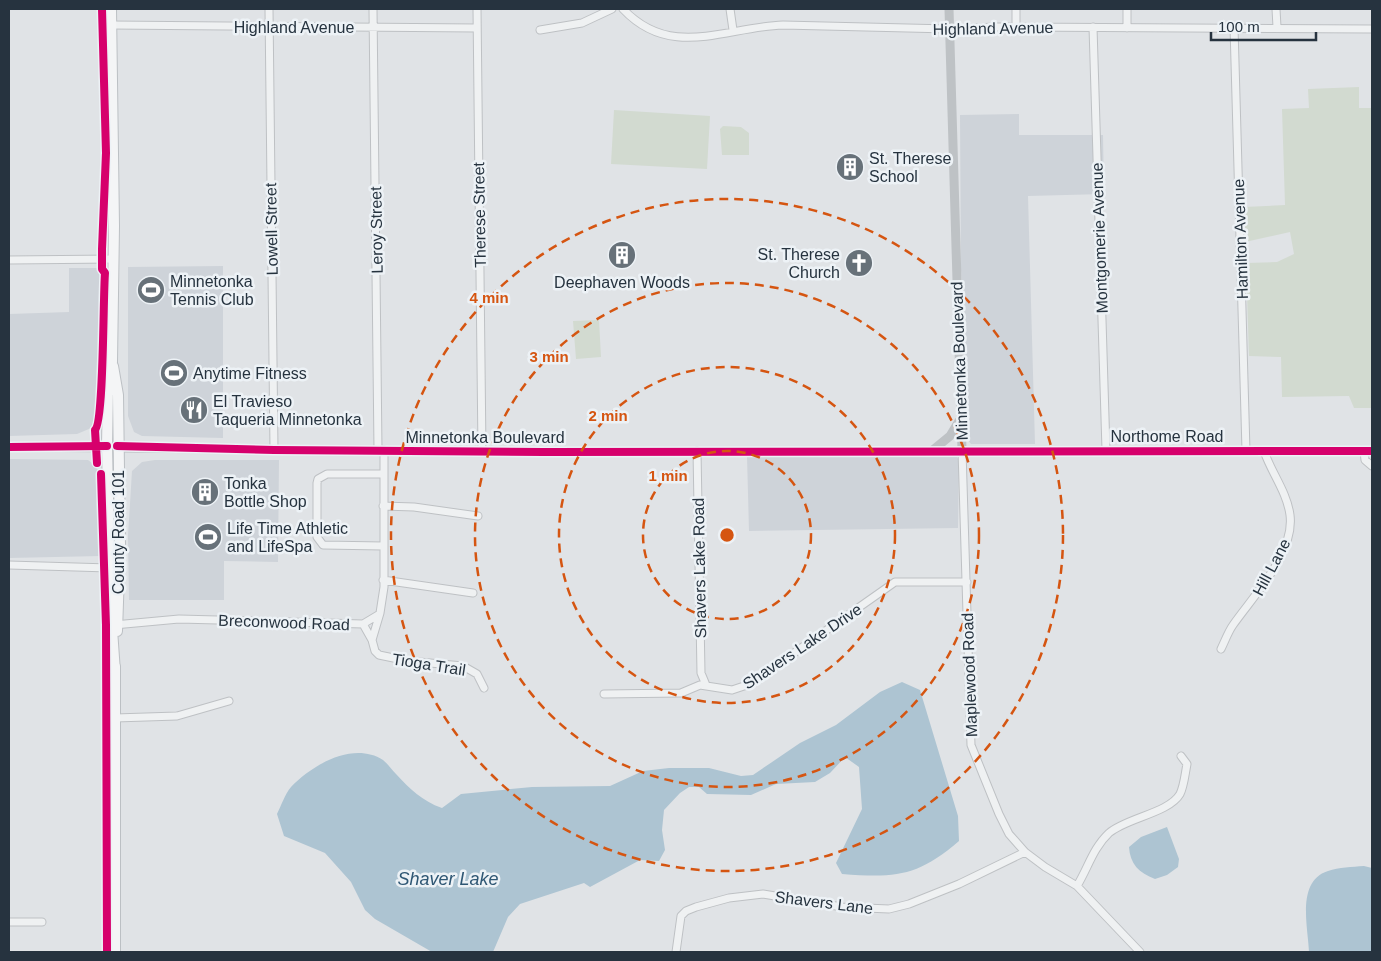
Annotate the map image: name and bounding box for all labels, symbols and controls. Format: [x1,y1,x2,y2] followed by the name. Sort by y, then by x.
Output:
[1211,10,1316,42] scale bar
[1218,18,1260,35] text: 100 m
[234,19,354,36] street label: Highland Avenue
[933,19,1054,38] street label: Highland Avenue
[869,150,952,185] place label: St. Therese School
[835,152,865,182] building icon: St. Therese School
[470,161,489,268] street label: Therese Street
[1088,162,1111,314] street label: Montgomerie Avenue
[1230,178,1251,300] street label: Hamilton Avenue
[262,182,281,275] street label: Lowell Street
[367,186,386,274] street label: Leroy Street
[607,240,637,270] building icon: Deephaven Woods
[758,246,840,281] place label: St. Therese Church
[844,248,874,278] church icon: St. Therese Church
[170,273,254,308] place label: Minnetonka Tennis Club
[554,274,690,291] place label: Deephaven Woods
[136,275,166,305] sports icon: Minnetonka Tennis Club
[948,281,971,441] street label: Minnetonka Boulevard
[469,289,509,306] text: 4 min
[529,348,569,365] text: 3 min
[159,358,189,388] sports icon: Anytime Fitness
[193,365,307,382] place label: Anytime Fitness
[213,393,362,428] place label: El Travieso Taqueria Minnetonka
[179,395,209,425] restaurant icon: El Travieso Taqueria Minnetonka
[588,407,628,424] text: 2 min
[1111,428,1223,445] street label: Northome Road
[405,429,565,446] street label: Minnetonka Boulevard
[648,467,688,484] text: 1 min
[110,470,127,594] street label: County Road 101
[224,475,307,510] place label: Tonka Bottle Shop
[190,477,220,507] building icon: Tonka Bottle Shop
[690,498,709,638] street label: Shavers Lake Road
[227,520,348,555] place label: Life Time Athletic and LifeSpa
[193,522,223,552] sports icon: Life Time Athletic and LifeSpa
[718,526,736,544] centre of rings
[1249,536,1294,599] street label: Hill Lane
[740,600,865,692] street label: Shavers Lake Drive
[218,612,350,633] street label: Breconwood Road
[959,612,980,738] street label: Maplewood Road
[391,650,467,679] street label: Tioga Trail
[397,869,499,889] water label: Shaver Lake
[774,888,874,917] street label: Shavers Lane

